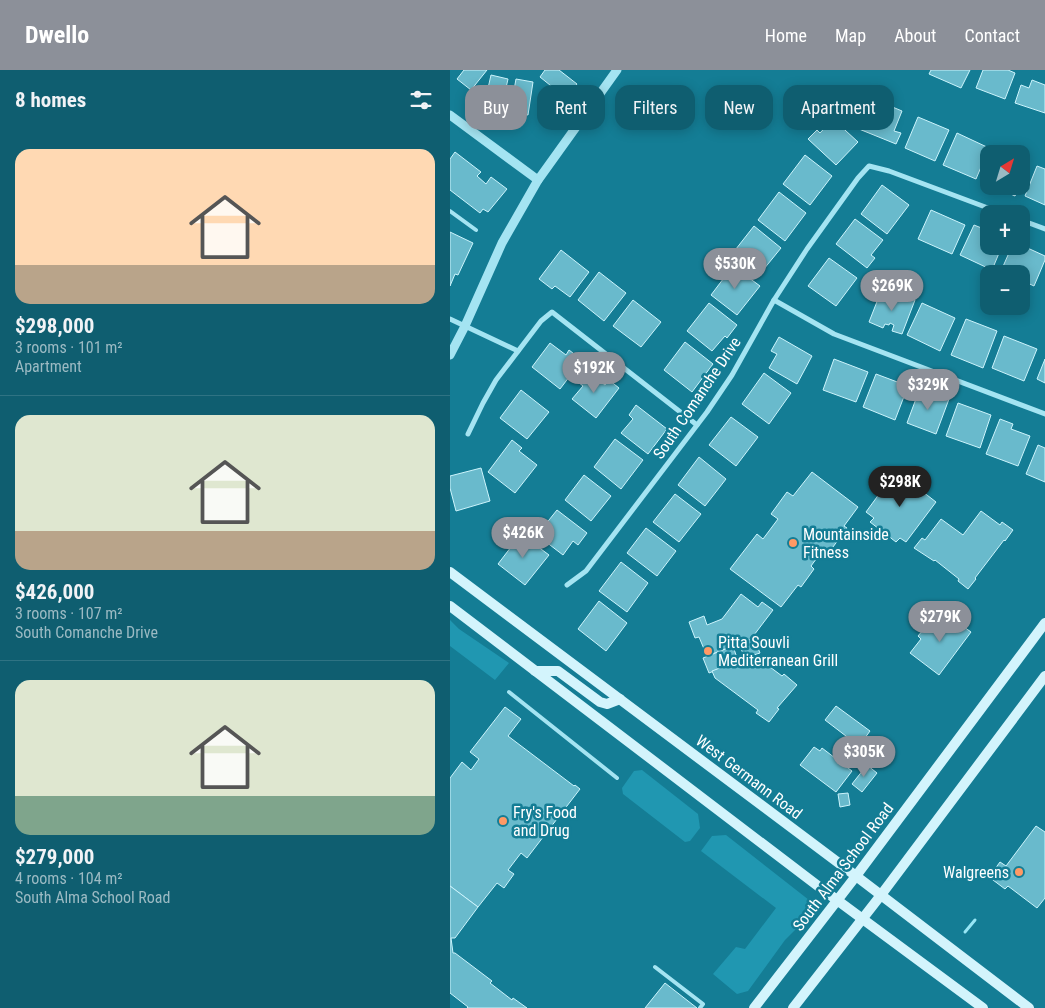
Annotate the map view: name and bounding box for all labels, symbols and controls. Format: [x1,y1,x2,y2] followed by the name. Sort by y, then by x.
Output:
[25,21,89,49] text: Dwello
[765,25,807,46] text: Home
[835,25,866,46] text: Map
[894,25,936,46] text: About
[964,25,1020,46] text: Contact
[465,85,527,130] chip: Buy
[537,85,605,130] chip: Rent
[615,85,695,130] chip: Filters
[705,85,773,130] chip: New
[783,85,894,130] chip: Apartment
[407,86,435,114] icon: filters
[15,88,86,112] text: 8 homes
[980,145,1030,195] north arrow
[980,145,1030,315] map controls
[180,182,270,272] icon: home
[980,205,1030,255] button: +
[700,248,770,290] pin: $530K
[714,254,756,273] text: $530K
[980,265,1030,315] button: −
[857,270,927,312] pin: $269K
[871,276,913,295] text: $269K
[15,314,94,338] text: $298,000
[649,333,745,463] street label: South Comanche Drive
[15,338,123,357] text: 3 rooms · 101 m²
[559,352,629,394] pin: $192K
[15,357,82,376] text: Apartment
[573,358,615,377] text: $192K
[893,368,963,411] pin: $329K
[907,375,949,394] text: $329K
[180,447,270,537] icon: home
[865,466,935,508] pin: $298K
[879,472,921,491] text: $298K
[488,516,558,559] pin: $426K
[502,523,544,542] text: $426K
[803,525,889,562] place label: Mountainside Fitness
[787,537,799,549] marker: Mountainside Fitness
[15,580,94,604] text: $426,000
[905,600,975,643] pin: $279K
[15,604,123,623] text: 3 rooms · 107 m²
[919,607,961,626] text: $279K
[15,623,158,642] text: South Comanche Drive
[718,633,838,670] place label: Pitta Souvli Mediterranean Grill
[702,645,714,657] marker: Pitta Souvli Mediterranean Grill
[180,712,270,802] icon: home
[692,731,806,823] street label: West Germann Road
[829,736,899,778] pin: $305K
[843,742,885,761] text: $305K
[789,799,897,935] street label: South Alma School Road
[513,803,577,840] place label: Fry's Food and Drug
[497,815,509,827] marker: Fry's Food and Drug
[15,845,94,869] text: $279,000
[943,863,1009,882] place label: Walgreens
[1013,866,1025,878] marker: Walgreens
[15,869,123,888] text: 4 rooms · 104 m²
[15,888,170,907] text: South Alma School Road

